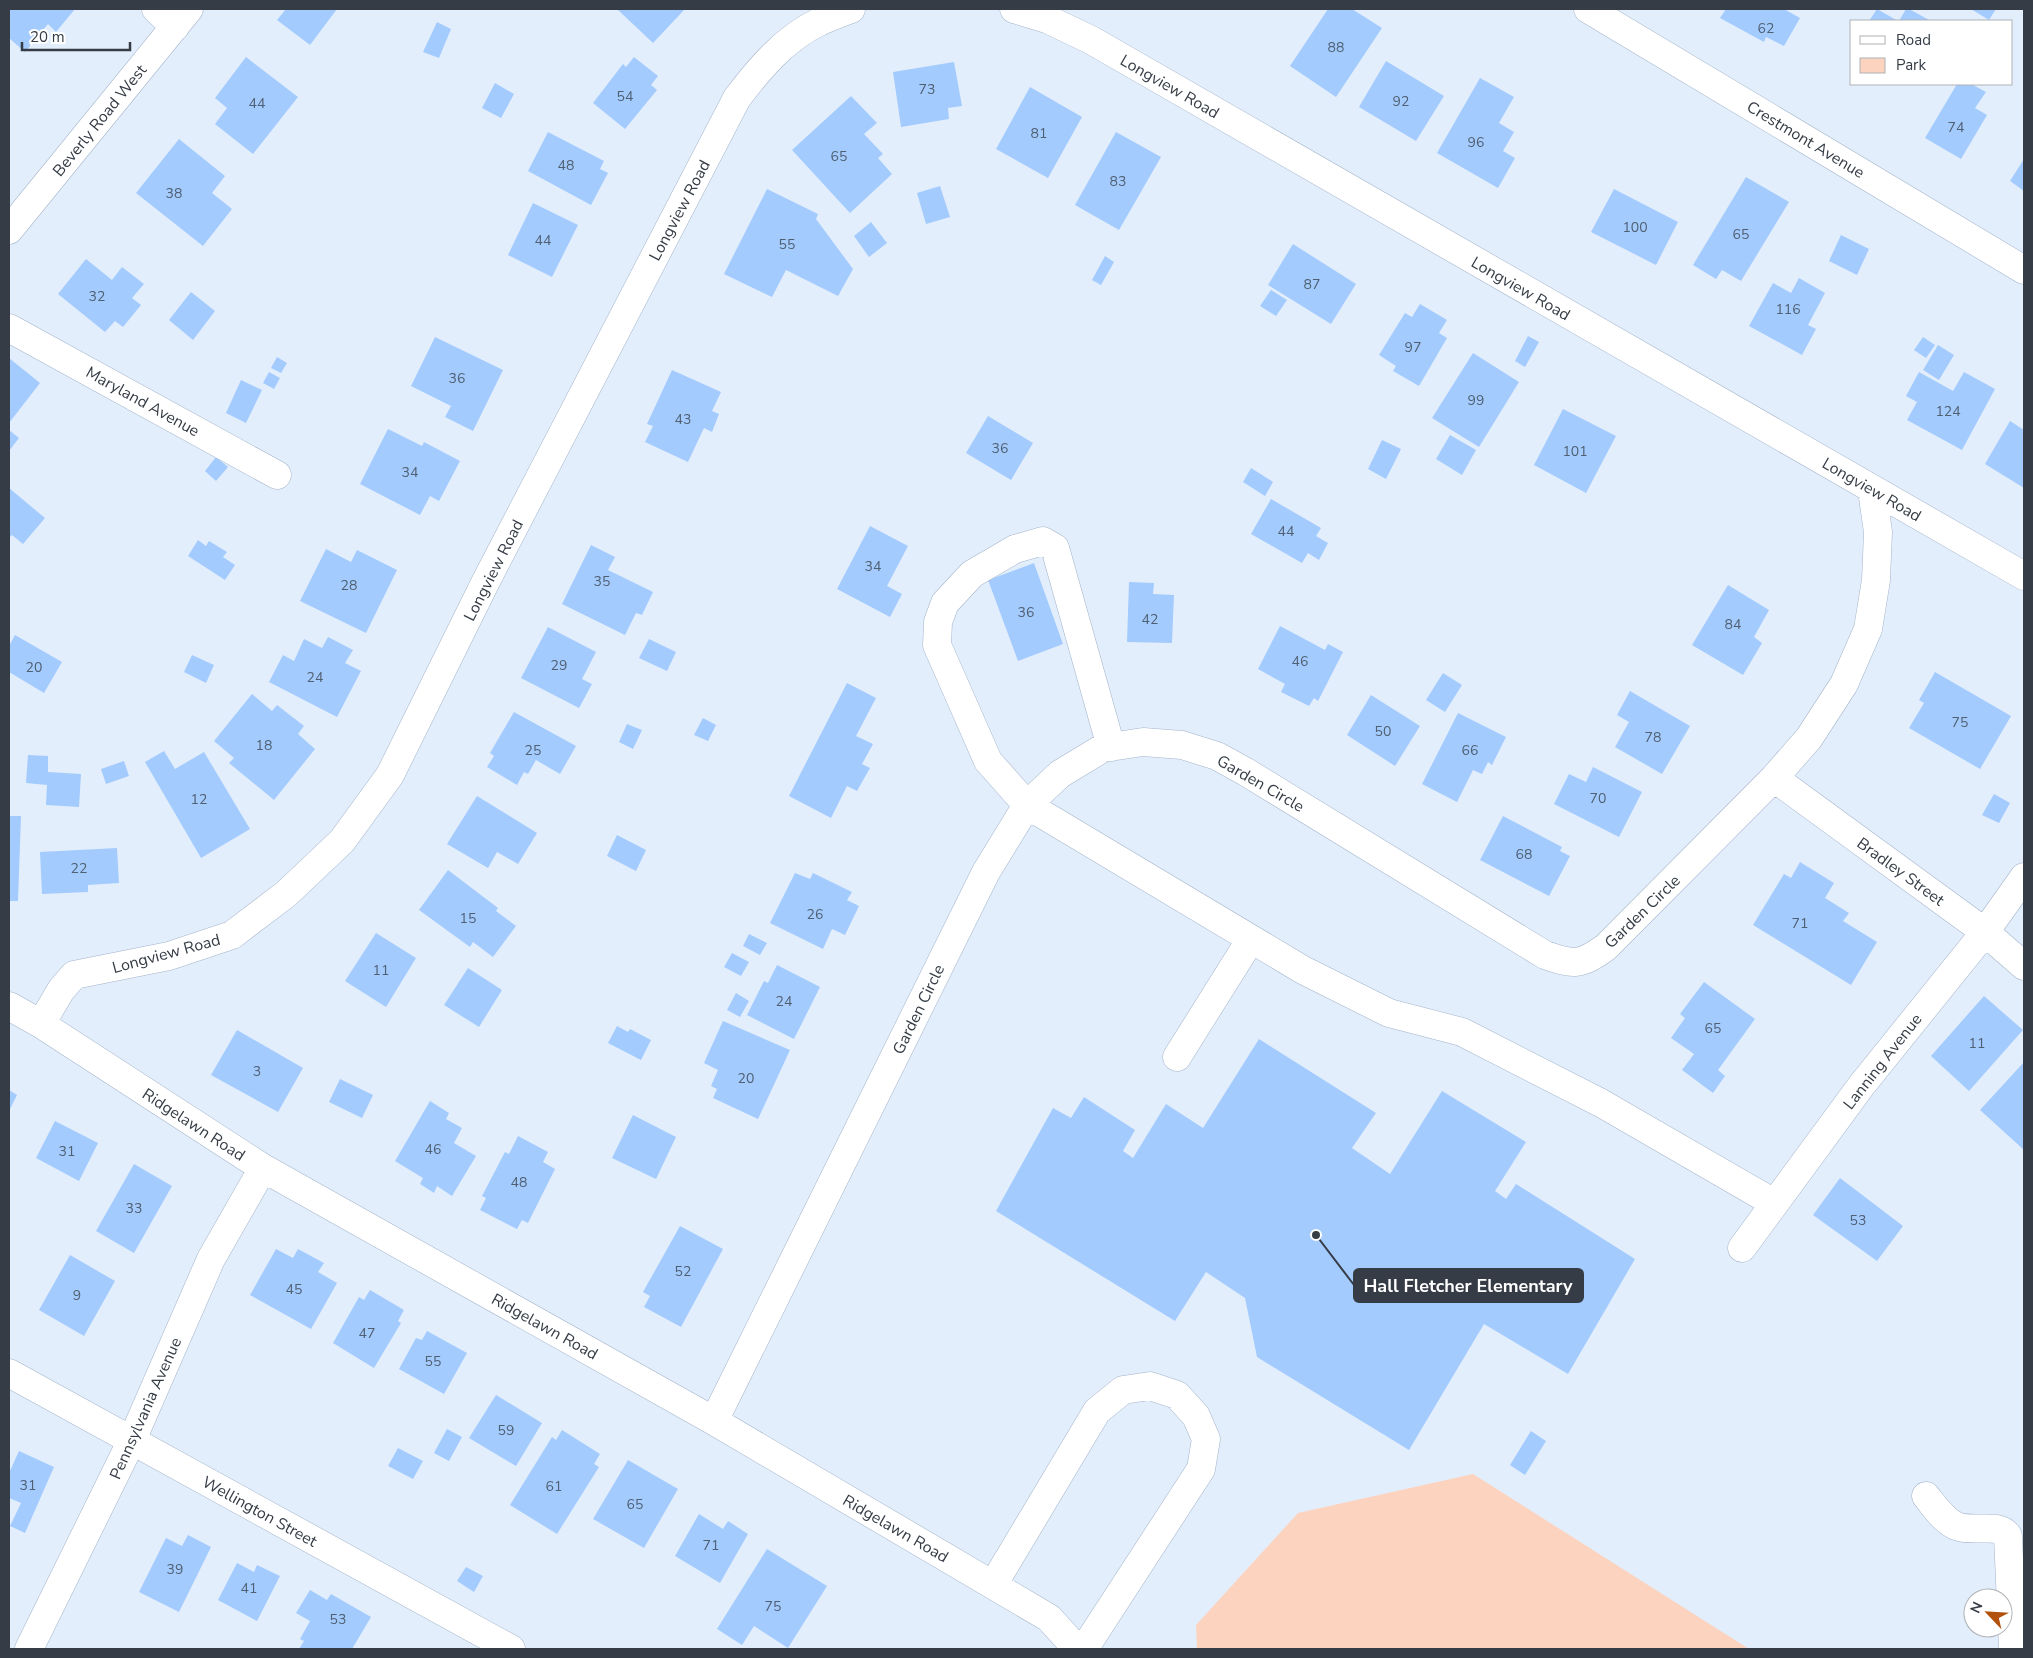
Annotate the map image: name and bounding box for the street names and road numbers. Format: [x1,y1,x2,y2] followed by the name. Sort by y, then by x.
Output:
[1116,50,1223,124] street label: Longview Road
[48,60,152,181] street label: Beverly Road West
[1742,96,1869,184] street label: Crestmont Avenue
[644,156,716,265] street label: Longview Road
[1467,252,1574,326] street label: Longview Road
[82,362,203,442] street label: Maryland Avenue
[1818,453,1925,527] street label: Longview Road
[459,516,529,625] street label: Longview Road
[1213,750,1308,818] street label: Garden Circle
[1852,833,1949,911] street label: Bradley Street
[1600,870,1685,953] street label: Garden Circle
[110,929,223,979] street label: Longview Road
[888,961,950,1058] street label: Garden Circle
[1838,1009,1927,1114] street label: Lanning Avenue
[138,1083,249,1166] street label: Ridgelawn Road
[487,1288,602,1365] street label: Ridgelawn Road
[105,1334,187,1483] street label: Pennsylvania Avenue
[198,1471,321,1553] street label: Wellington Street
[839,1490,952,1568] street label: Ridgelawn Road

